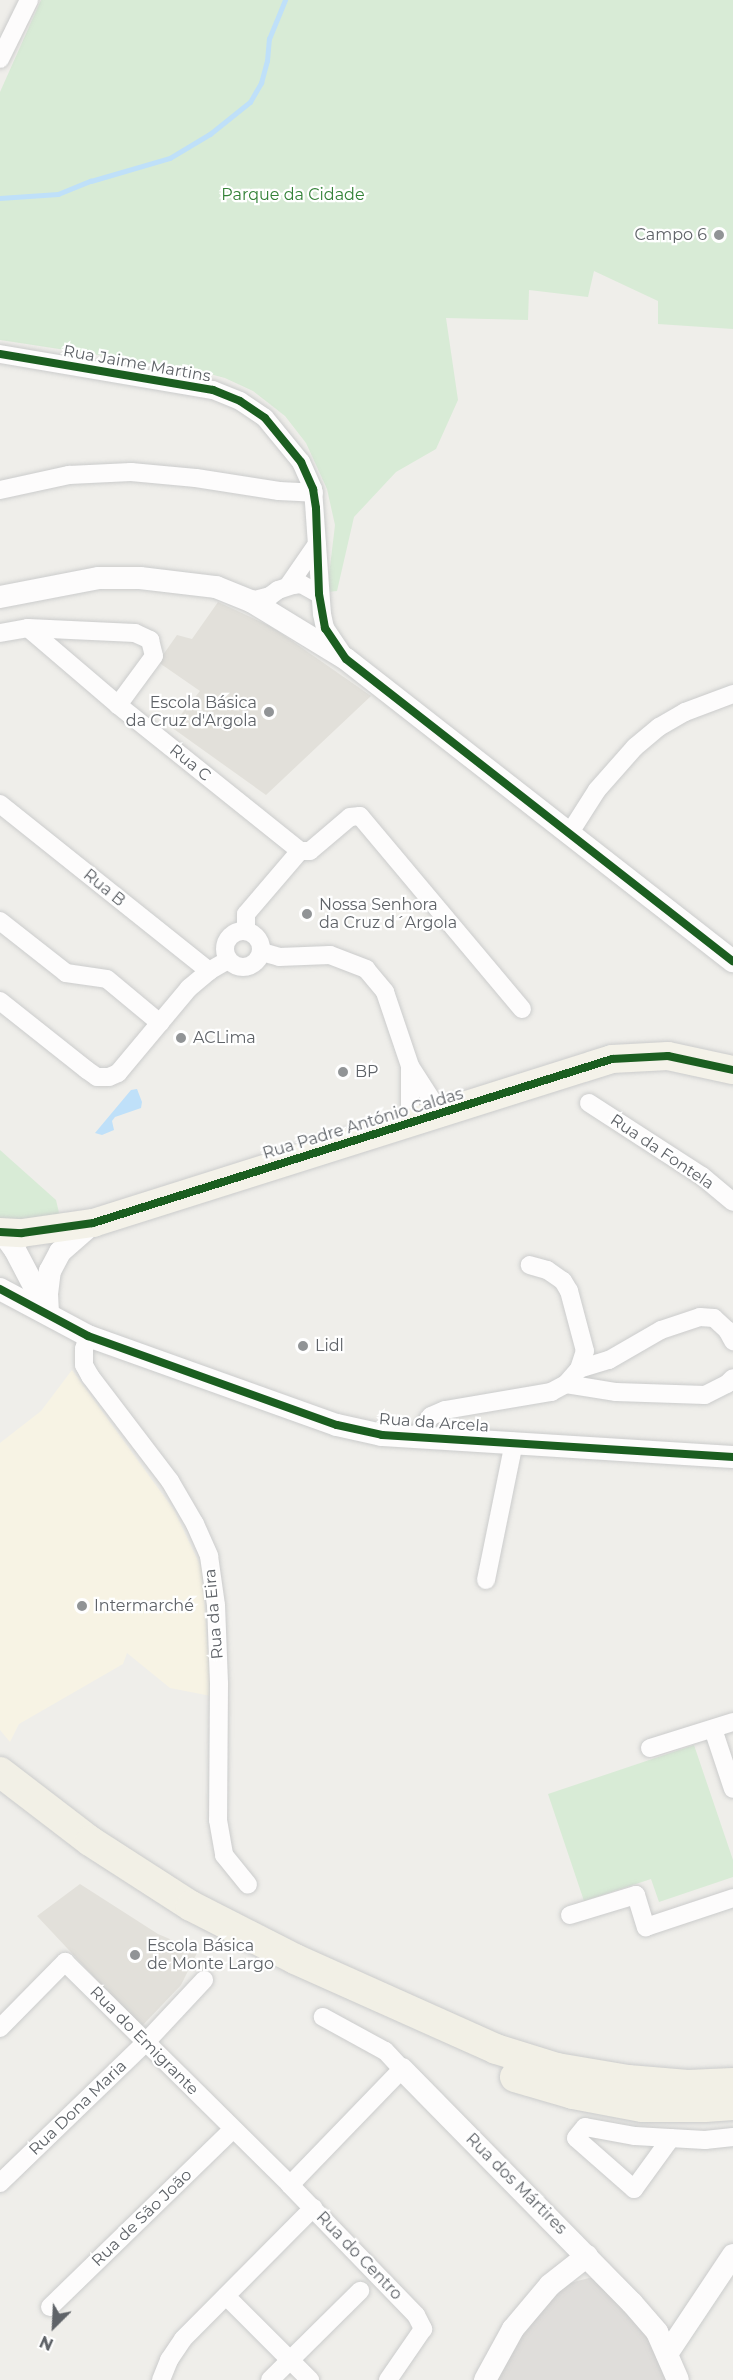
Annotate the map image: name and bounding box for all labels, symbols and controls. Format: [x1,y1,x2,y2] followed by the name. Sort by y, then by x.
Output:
[221,185,365,205] park label: Parque da Cidade
[635,225,707,245] place label: Campo 6
[712,228,726,242] marker: Campo 6
[62,342,212,386] street label: Rua Jaime Martins
[126,693,257,731] place label: Escola Básica da Cruz d'Argola
[262,705,276,719] marker: Escola Básica da Cruz d'Argola
[166,741,214,785] street label: Rua C
[79,865,129,911] street label: Rua B
[319,895,457,933] place label: Nossa Senhora da Cruz d´Argola
[300,907,314,921] marker: Nossa Senhora da Cruz d´Argola
[193,1028,256,1048] place label: ACLima
[174,1031,188,1045] marker: ACLima
[355,1062,379,1082] place label: BP
[336,1065,350,1079] marker: BP
[261,1084,465,1164] street label: Rua Padre António Caldas
[607,1110,717,1194] street label: Rua da Fontela
[315,1336,344,1356] place label: Lidl
[296,1339,310,1353] marker: Lidl
[378,1410,490,1436] street label: Rua da Arcela
[200,1568,228,1660] street label: Rua da Eira
[94,1596,194,1616] place label: Intermarché
[75,1599,89,1613] marker: Intermarché
[147,1936,274,1974] place label: Escola Básica de Monte Largo
[128,1948,142,1962] marker: Escola Básica de Monte Largo
[86,1983,202,2099] street label: Rua do Emigrante
[25,2056,131,2160] street label: Rua Dona Maria
[462,2130,570,2238] street label: Rua dos Mártires
[88,2165,196,2271] street label: Rua de São João
[312,2208,406,2304] street label: Rua do Centro
[24,2296,84,2356] north arrow
[37,2332,56,2354] text: N

